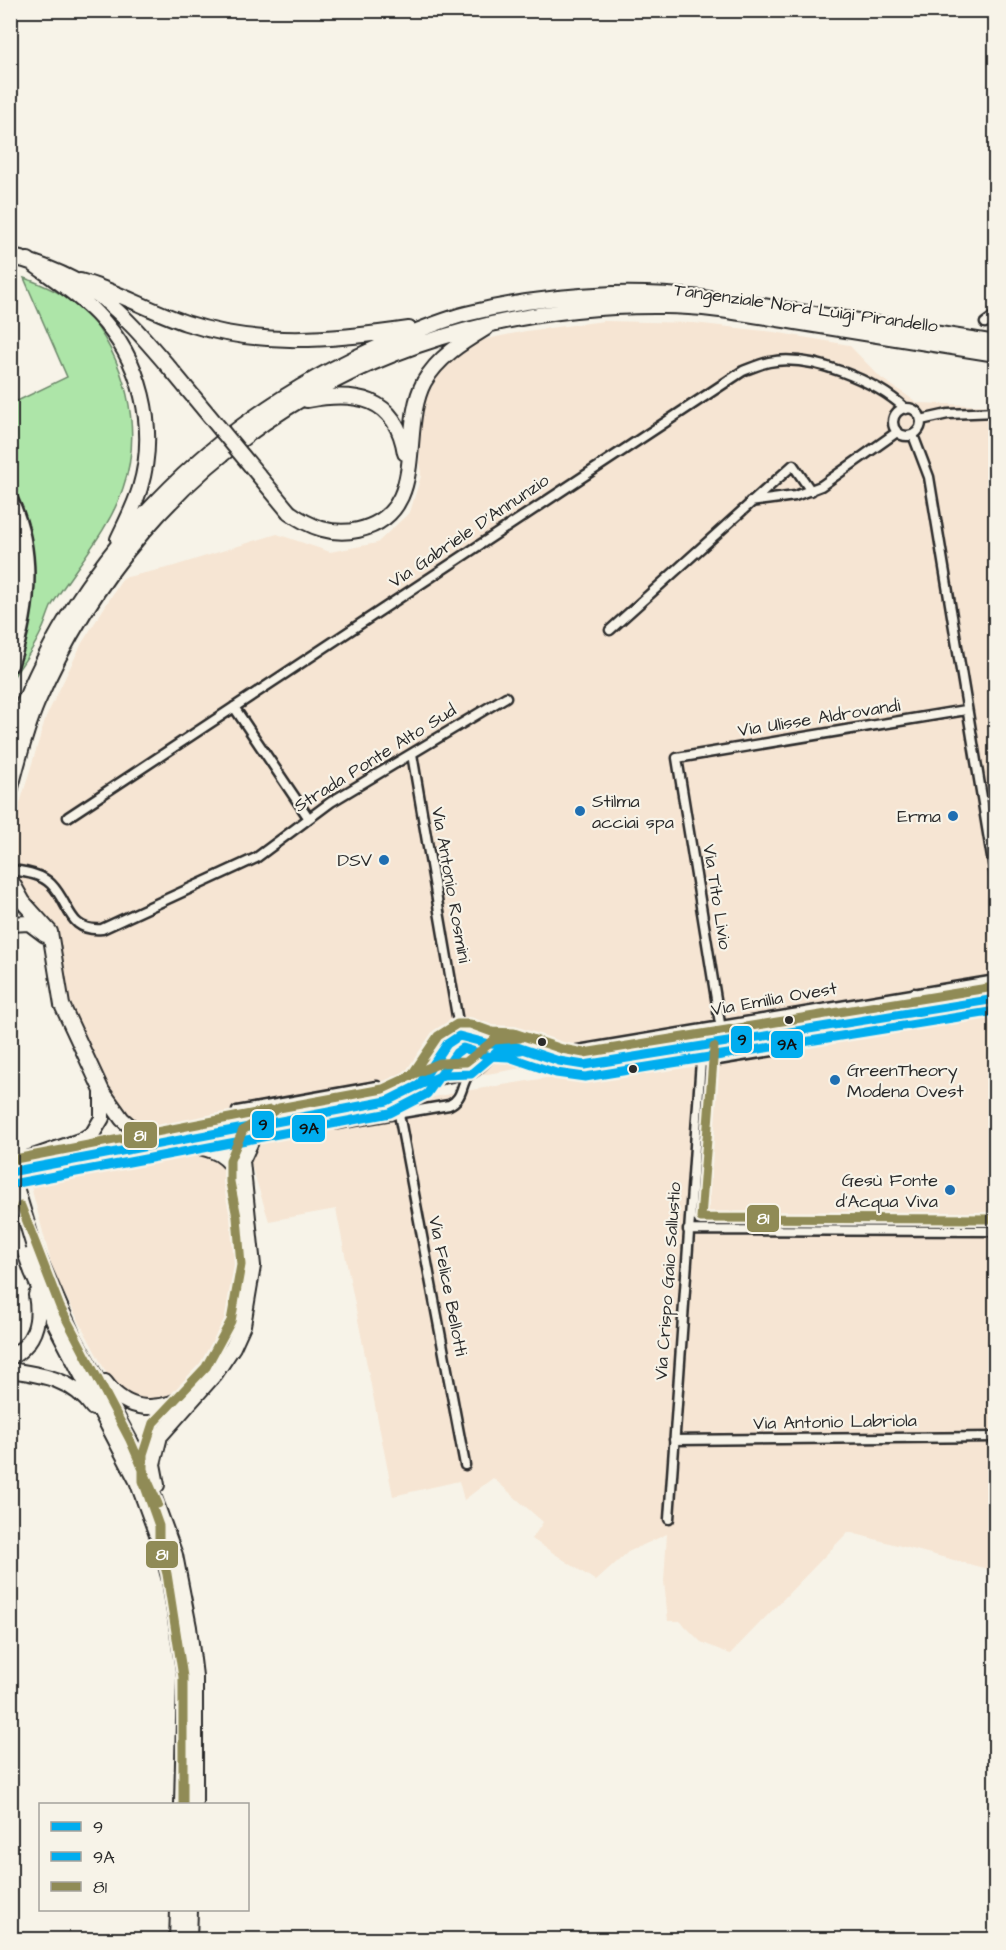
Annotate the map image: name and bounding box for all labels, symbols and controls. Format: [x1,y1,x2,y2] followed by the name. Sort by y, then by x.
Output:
[672,277,940,340] street label: Tangenziale Nord Luigi Pirandello
[384,468,554,594] street label: Via Gabriele D'Annunzio
[736,693,902,743] street label: Via Ulisse Aldrovandi
[289,698,461,818] street label: Strada Ponte Alto Sud
[592,789,674,835] place label: Stilma acciai spa
[573,804,587,818] marker: Stilma acciai spa
[897,804,941,829] place label: Erma
[425,805,477,965] street label: Via Antonio Rosmini
[946,809,960,823] marker: Erma
[696,843,738,951] street label: Via Tito Livio
[337,848,372,873] place label: DSV
[377,853,391,867] marker: DSV
[709,976,839,1022] street label: Via Emilia Ovest
[783,1014,795,1026] unlabelled marker
[730,1025,753,1054] line badge: 9
[737,1029,747,1051] text: 9
[770,1030,804,1059] line badge: 9A
[777,1034,797,1056] text: 9A
[536,1036,548,1048] unlabelled marker
[847,1058,965,1104] place label: GreenTheory Modena Ovest
[627,1063,639,1075] unlabelled marker
[828,1073,842,1087] marker: GreenTheory Modena Ovest
[251,1110,275,1139] line badge: 9
[258,1114,268,1136] text: 9
[291,1114,326,1143] line badge: 9A
[299,1118,319,1140] text: 9A
[123,1121,158,1149] line badge: 81
[134,1125,147,1147] text: 81
[836,1168,938,1214] place label: Gesù Fonte d'Acqua Viva
[649,1181,687,1381] street label: Via Crispo Gaio Sallustio
[943,1183,957,1197] marker: Gesù Fonte d'Acqua Viva
[746,1204,780,1233] line badge: 81
[757,1208,770,1230] text: 81
[422,1214,474,1358] street label: Via Felice Bellotti
[753,1408,917,1436] street label: Via Antonio Labriola
[145,1540,179,1569] line badge: 81
[156,1544,169,1566] text: 81
[39,1803,249,1911] legend
[93,1815,103,1840] text: 9
[93,1845,115,1870] text: 9A
[93,1875,107,1900] text: 81

